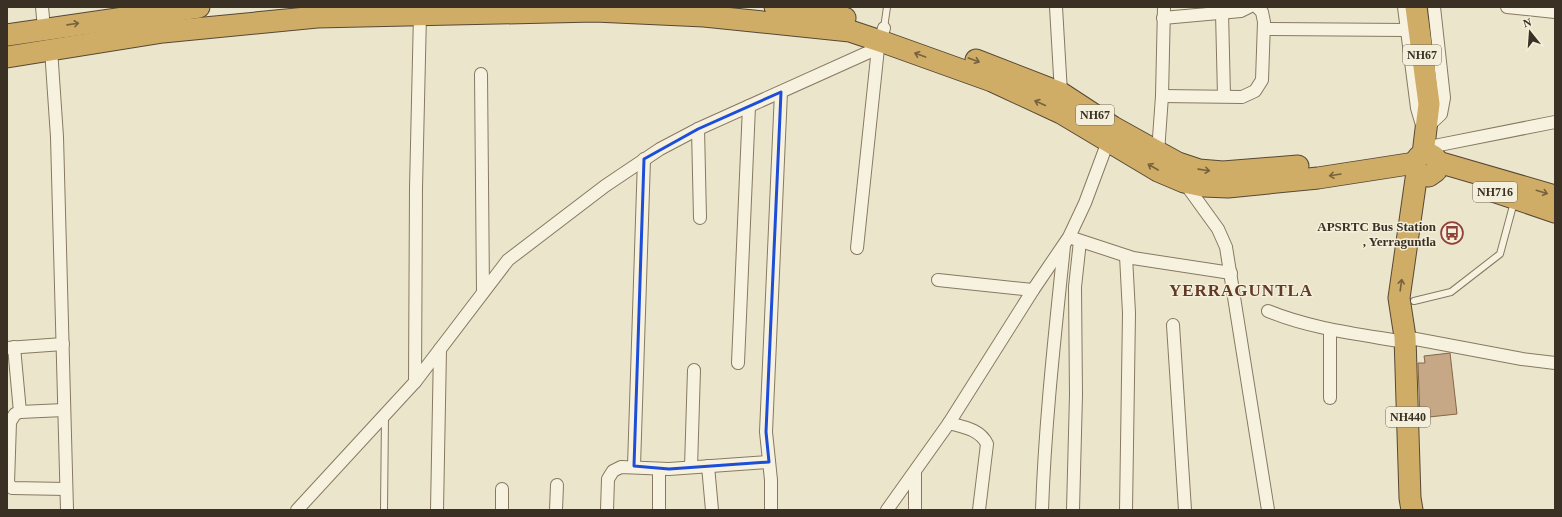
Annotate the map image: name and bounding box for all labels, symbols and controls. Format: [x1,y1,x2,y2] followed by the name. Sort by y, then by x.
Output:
[1510,12,1550,52] north arrow
[1522,16,1533,29] text: N
[66,20,79,28] one-way arrow
[1403,45,1441,65] road number: NH67
[914,51,926,59] one-way arrow
[968,56,980,64] one-way arrow
[1035,99,1047,106] one-way arrow
[1076,105,1114,125] road number: NH67
[1147,163,1159,171] one-way arrow
[1197,166,1210,174] one-way arrow
[1328,171,1341,179] one-way arrow
[1473,182,1517,202] road number: NH716
[1536,189,1549,196] one-way arrow
[1317,219,1437,249] place label: APSRTC Bus Station , Yerraguntla
[1439,220,1465,246] bus stop icon: APSRTC Bus Station , Yerraguntla
[1397,279,1405,292] one-way arrow
[1169,281,1313,300] district label: YERRAGUNTLA
[1386,407,1430,427] road number: NH440

